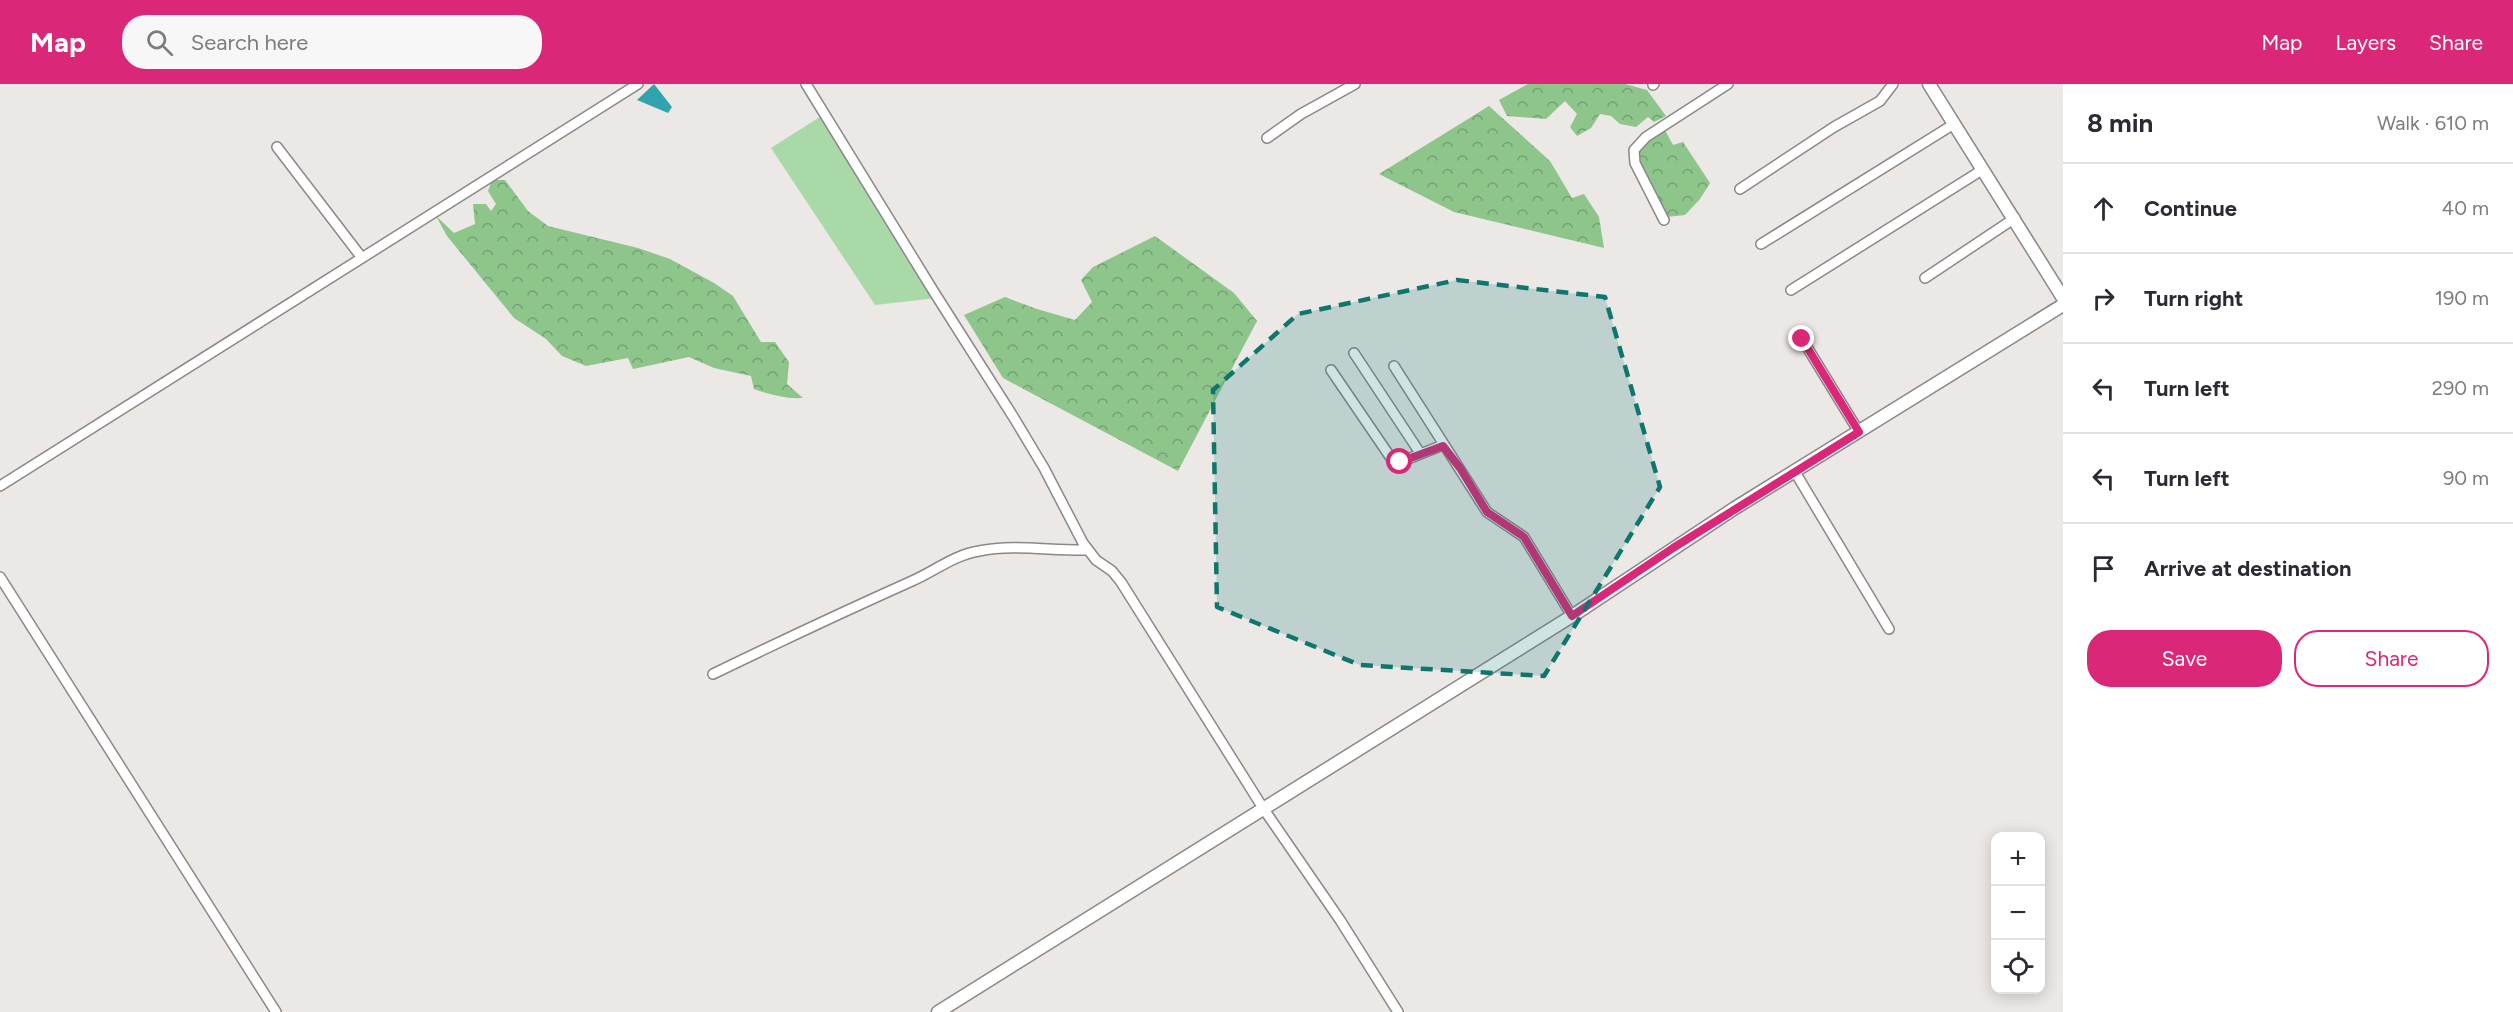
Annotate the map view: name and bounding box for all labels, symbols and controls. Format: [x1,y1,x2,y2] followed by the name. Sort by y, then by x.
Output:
[122,15,542,69] search box
[30,25,86,59] text: Map
[143,26,176,59] icon: search
[191,29,308,56] text: Search here
[2262,30,2302,55] text: Map
[2335,30,2396,55] text: Layers
[2429,30,2483,55] text: Share
[2087,107,2153,139] text: 8 min
[2377,111,2489,135] text: Walk · 610 m
[2087,192,2120,225] icon: ahead
[2144,195,2237,222] text: Continue
[2442,196,2489,220] text: 40 m
[2087,282,2120,315] icon: right
[2144,285,2243,312] text: Turn right
[2435,286,2489,310] text: 190 m
[1788,325,1814,351] route end
[2087,372,2120,405] icon: left
[2144,375,2230,402] text: Turn left
[2432,376,2489,400] text: 290 m
[1386,448,1412,474] route start
[2087,462,2120,495] icon: left
[2144,465,2230,492] text: Turn left
[2443,466,2489,490] text: 90 m
[2087,552,2120,585] icon: arrive
[2144,555,2352,582] text: Arrive at destination
[2087,630,2282,687] button: Save
[2294,630,2489,687] button: Share
[1991,832,2045,994] map controls
[1991,832,2045,886] button: +
[1991,886,2045,940] button: −
[1991,940,2045,994] button: locate

